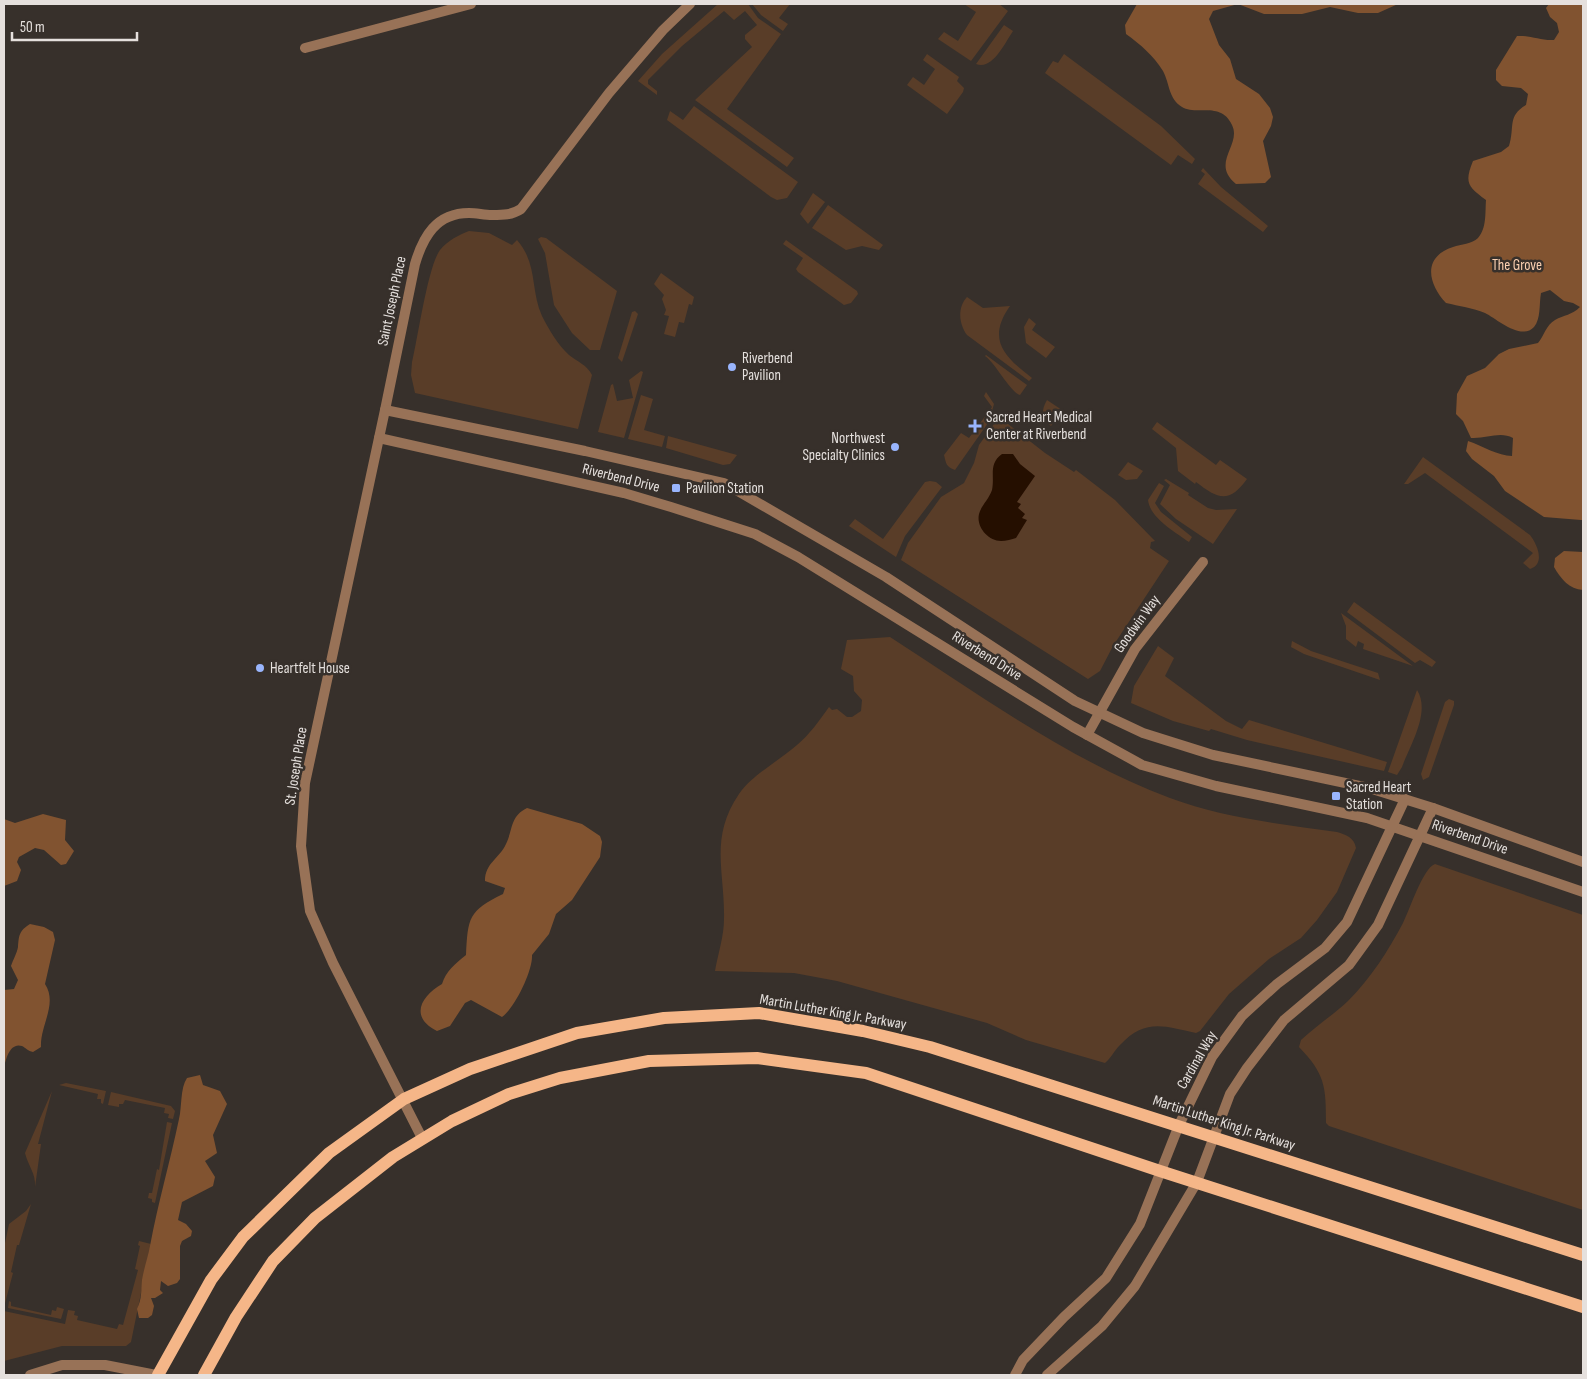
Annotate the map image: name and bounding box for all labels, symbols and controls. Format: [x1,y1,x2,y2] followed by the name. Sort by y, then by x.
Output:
[12,10,138,42] scale bar
[20,18,45,37] text: 50 m
[373,254,411,348] street label: Saint Joseph Place
[1492,256,1542,275] park label: The Grove
[742,349,793,385] place label: Riverbend Pavilion
[726,361,738,373] marker: Riverbend Pavilion
[986,408,1092,444] place label: Sacred Heart Medical Center at Riverbend
[968,419,982,433] marker: Sacred Heart Medical Center at Riverbend
[802,429,885,465] place label: Northwest Specialty Clinics
[889,441,901,453] marker: Northwest Specialty Clinics
[580,459,662,497] street label: Riverbend Drive
[686,479,764,498] place label: Pavilion Station
[670,482,682,494] marker: Pavilion Station
[1110,591,1165,657] street label: Goodwin Way
[948,627,1026,685] street label: Riverbend Drive
[270,659,350,678] place label: Heartfelt House
[254,662,266,674] marker: Heartfelt House
[280,726,312,806] street label: St. Joseph Place
[1346,778,1412,814] place label: Sacred Heart Station
[1330,790,1342,802] marker: Sacred Heart Station
[1429,815,1511,859] street label: Riverbend Drive
[758,990,908,1034] street label: Martin Luther King Jr. Parkway
[1173,1027,1221,1093] street label: Cardinal Way
[1150,1091,1298,1155] street label: Martin Luther King Jr. Parkway

